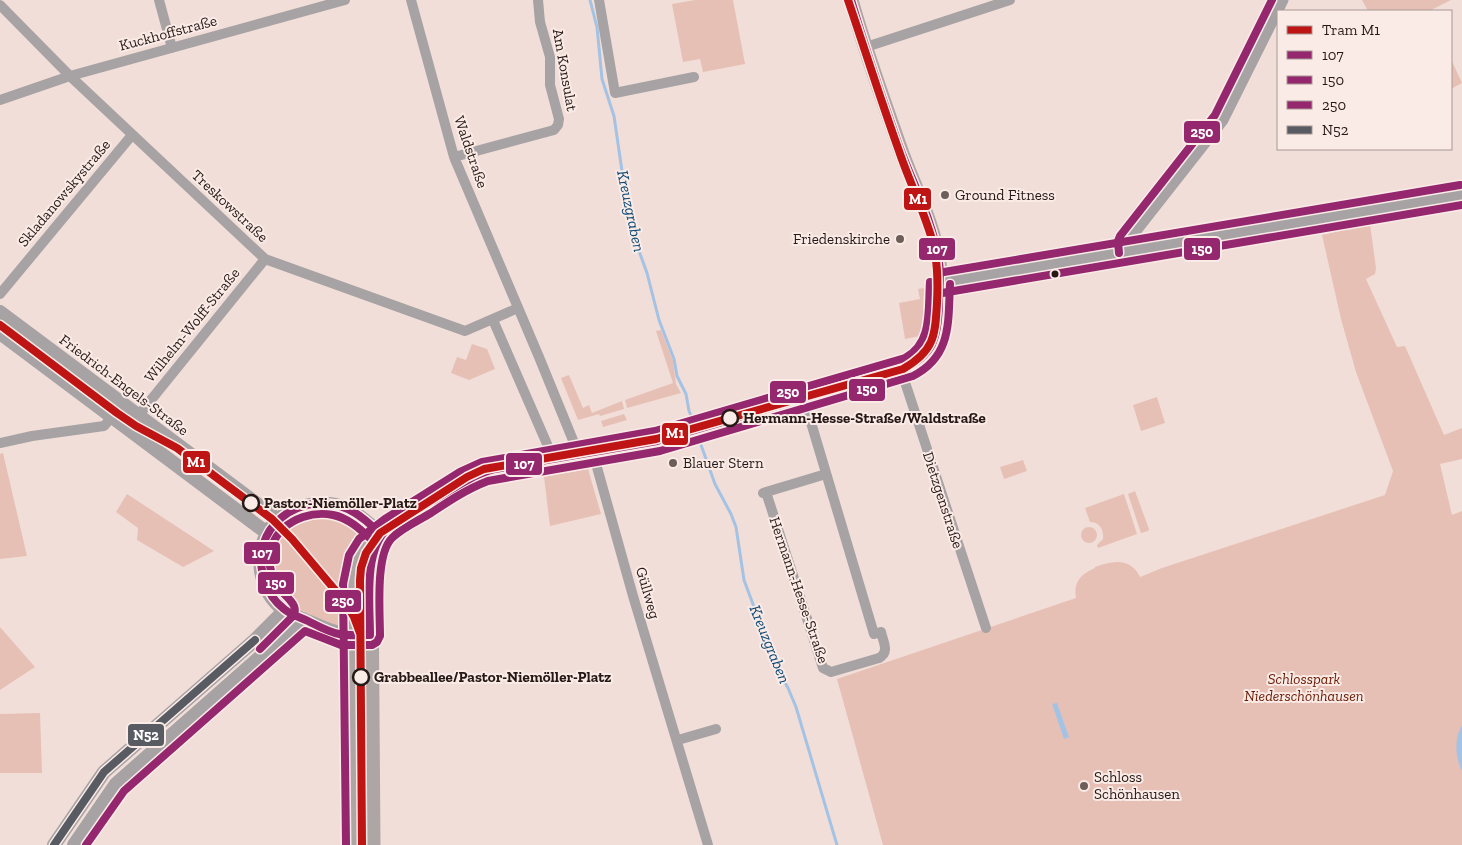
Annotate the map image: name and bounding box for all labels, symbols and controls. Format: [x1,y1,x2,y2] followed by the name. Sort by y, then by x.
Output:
[1277,10,1452,150] legend
[117,11,219,55] street label: Kuckhoffstraße
[1322,21,1380,39] text: Tram M1
[549,27,581,113] street label: Am Konsulat
[1322,46,1343,64] text: 107
[1322,71,1344,89] text: 150
[1322,96,1346,114] text: 250
[450,113,492,191] street label: Waldstraße
[1183,120,1221,144] line badge: 250
[1322,121,1349,139] text: N52
[1191,124,1213,141] text: 250
[14,136,114,250] street label: Skladanowskystraße
[188,166,272,246] street label: Treskowstraße
[613,168,649,254] water label: Kreuzgraben
[955,186,1055,204] place label: Ground Fitness
[903,187,932,211] line badge: M1
[939,189,951,201] marker: Ground Fitness
[909,191,927,208] text: M1
[793,230,890,248] place label: Friedenskirche
[894,233,906,245] marker: Friedenskirche
[918,237,956,261] line badge: 107
[1183,237,1221,261] line badge: 150
[927,241,947,258] text: 107
[1191,241,1213,258] text: 150
[140,264,244,386] street label: Wilhelm-Wolff-Straße
[1050,269,1060,279] unlabelled marker
[56,331,192,439] street label: Friedrich-Engels-Straße
[848,378,886,402] line badge: 150
[769,380,807,404] line badge: 250
[856,381,878,398] text: 150
[777,384,799,401] text: 250
[721,409,739,427] marker: Hermann-Hesse-Straße/Waldstraße
[743,409,986,427] place label: Hermann-Hesse-Straße/Waldstraße
[661,422,689,446] line badge: M1
[666,425,684,442] text: M1
[919,449,967,551] street label: Dietzgenstraße
[182,450,211,474] line badge: M1
[505,452,543,476] line badge: 107
[187,454,205,471] text: M1
[683,454,764,472] place label: Blauer Stern
[514,456,534,473] text: 107
[667,457,679,469] marker: Blauer Stern
[242,494,260,512] marker: Pastor-Niemöller-Platz
[264,494,417,512] place label: Pastor-Niemöller-Platz
[765,514,833,666] street label: Hermann-Hesse-Straße
[243,541,281,565] line badge: 107
[252,545,272,562] text: 107
[632,565,664,621] street label: Güllweg
[257,571,295,595] line badge: 150
[265,575,287,592] text: 150
[324,589,362,613] line badge: 250
[332,593,354,610] text: 250
[746,602,794,686] water label: Kreuzgraben
[352,668,370,686] marker: Grabbeallee/Pastor-Niemöller-Platz
[374,668,611,686] place label: Grabbeallee/Pastor-Niemöller-Platz
[1244,670,1364,705] park label: Schlosspark Niederschönhausen
[127,723,165,747] line badge: N52
[133,727,159,744] text: N52
[1094,768,1180,803] place label: Schloss Schönhausen
[1078,780,1090,792] marker: Schloss Schönhausen

